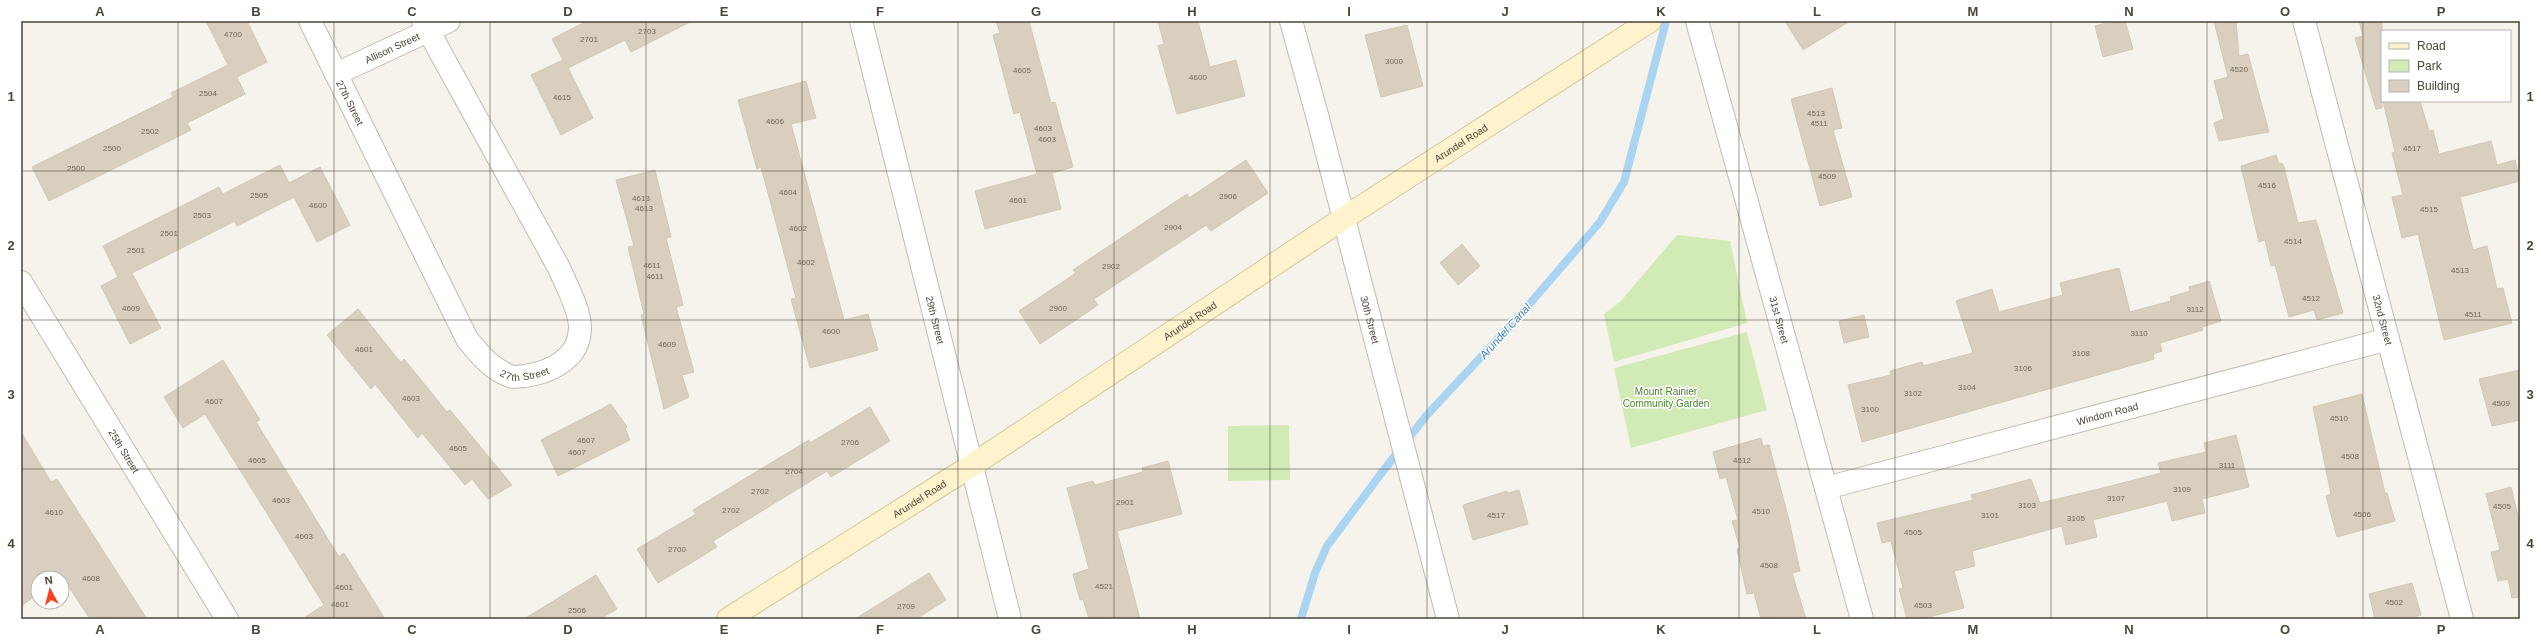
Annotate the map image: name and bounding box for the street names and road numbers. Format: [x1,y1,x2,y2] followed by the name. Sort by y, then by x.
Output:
[363,30,421,65] street label: Allison Street
[335,78,366,127] street label: 27th Street
[1432,122,1490,164] street label: Arundel Road
[2371,293,2395,346] street label: 32nd Street
[924,295,947,345] street label: 29th Street
[1359,295,1382,345] street label: 30th Street
[1768,295,1791,345] street label: 31st Street
[1161,299,1218,342] street label: Arundel Road
[499,364,551,383] street label: 27th Street
[2075,400,2139,427] street label: Windom Road
[107,427,142,475] street label: 25th Street
[890,478,948,520] street label: Arundel Road

